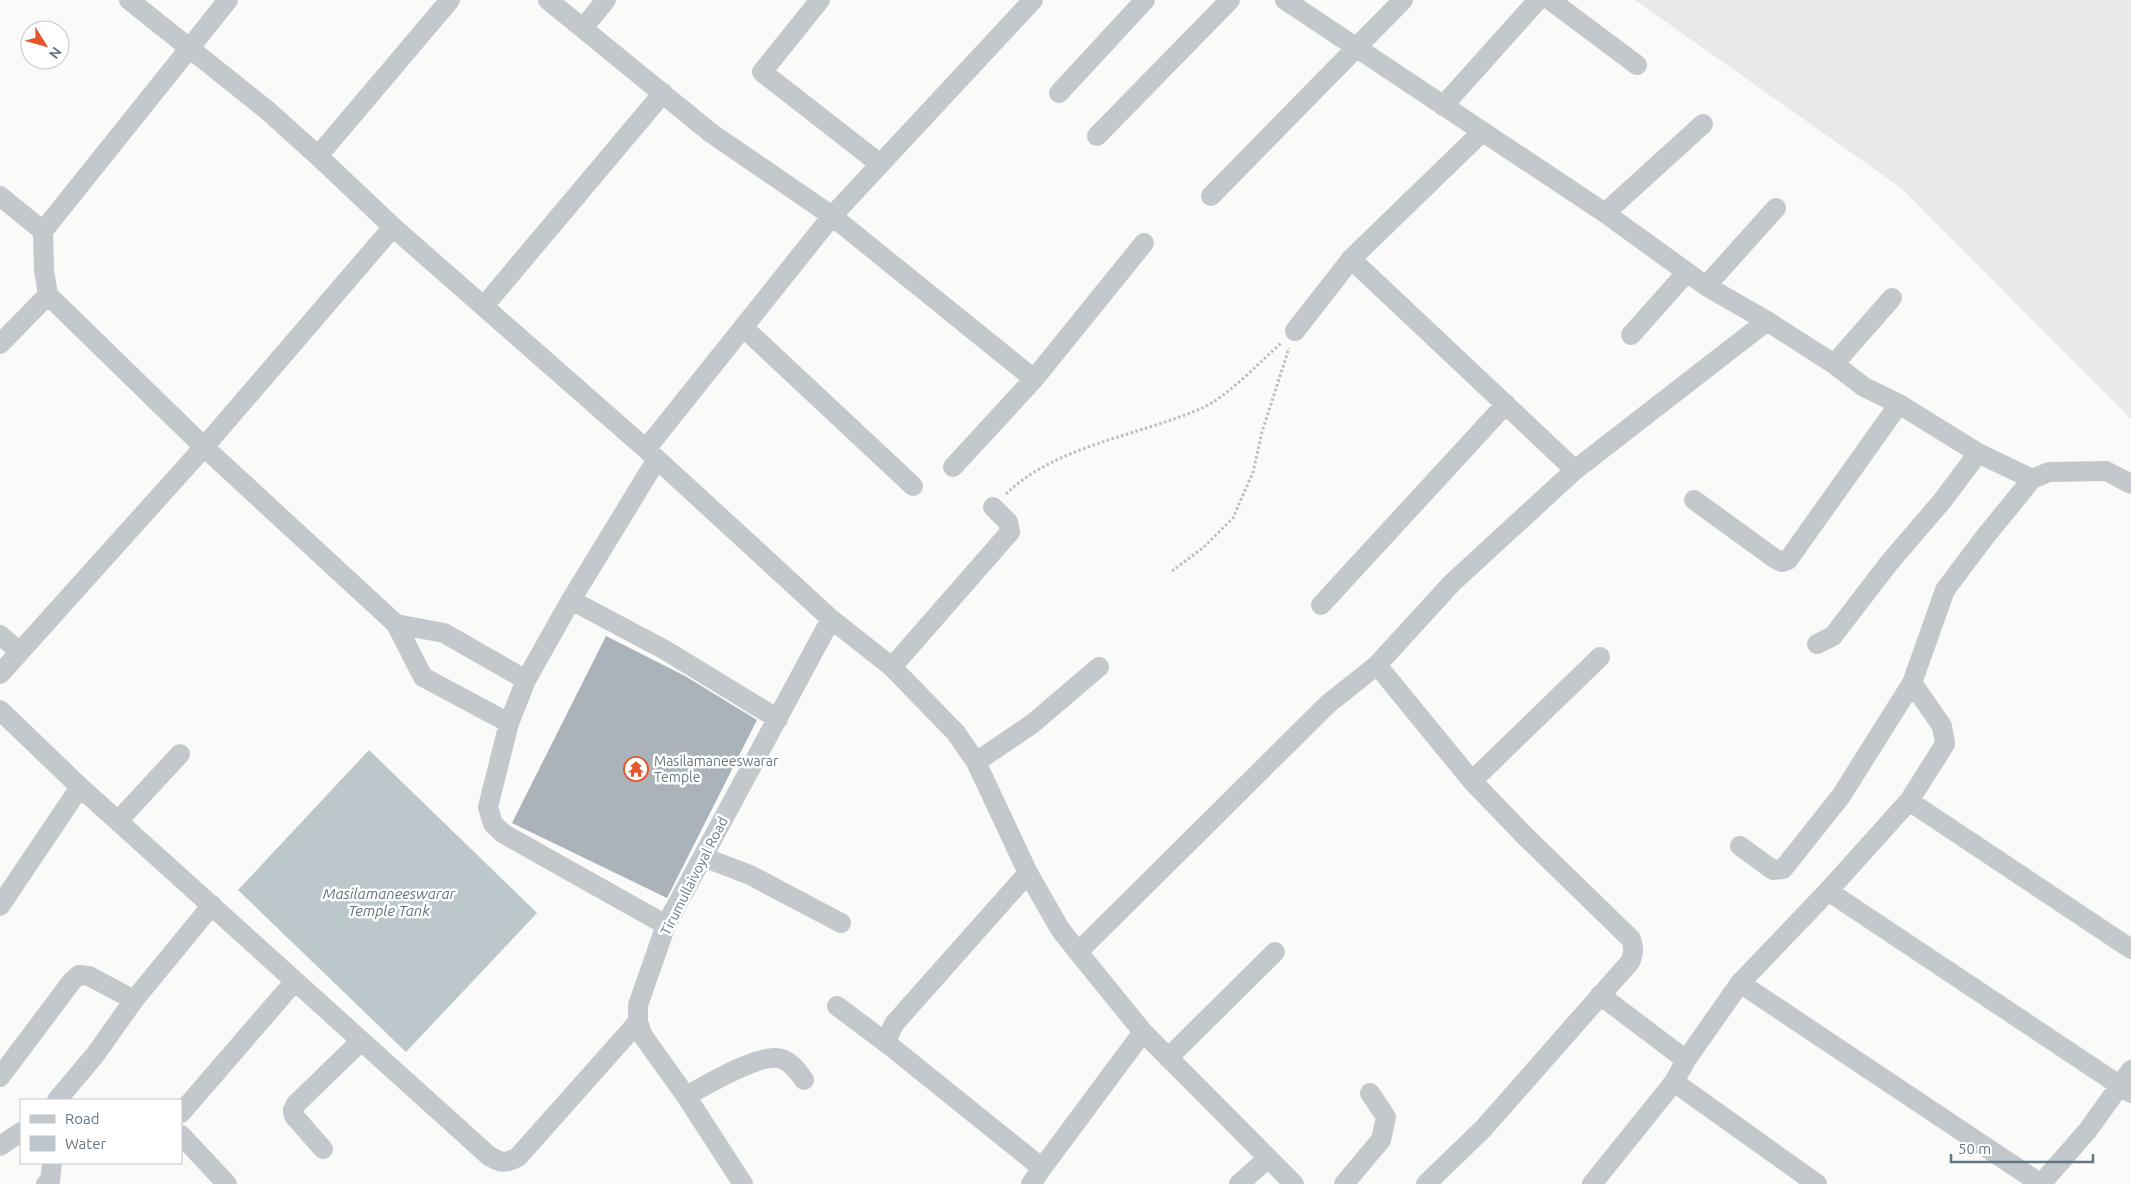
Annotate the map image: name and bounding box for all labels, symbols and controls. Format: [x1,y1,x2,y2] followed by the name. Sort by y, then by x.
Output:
[20,20,70,70] north arrow
[46,44,65,62] text: N
[654,753,779,785] place label: Masilamaneeswarar Temple
[623,756,649,782] temple icon: Masilamaneeswarar Temple
[657,814,731,938] street label: Tirumullaivoyal Road
[323,885,457,919] water label: Masilamaneeswarar Temple Tank
[20,1099,182,1164] legend
[65,1110,100,1127] text: Road
[1951,1132,2094,1164] scale bar
[65,1135,106,1152] text: Water
[1958,1140,1991,1157] text: 50 m

